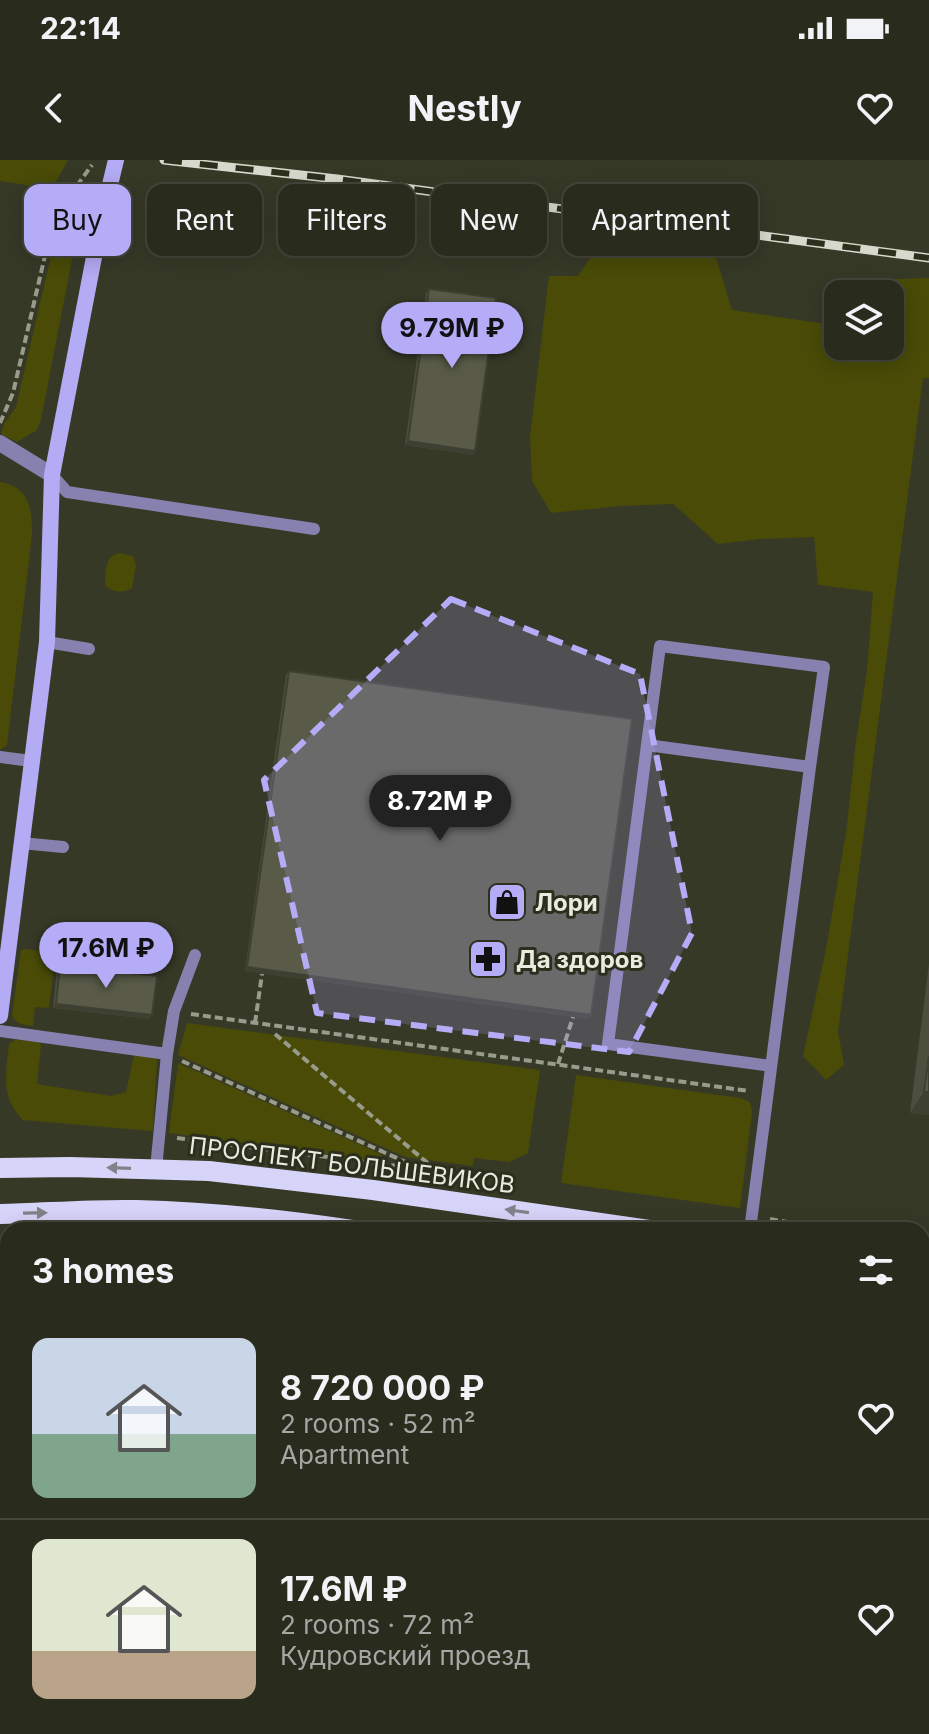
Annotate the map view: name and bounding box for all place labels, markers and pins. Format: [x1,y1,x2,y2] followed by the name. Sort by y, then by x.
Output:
[378,302,526,370] pin: 9.79M ₽
[366,775,514,843] pin: 8.72M ₽
[486,881,528,923] shop icon: Лори
[535,888,598,917] place label: Лори
[32,922,180,990] pin: 17.6M ₽
[467,938,509,980] pharmacy icon: Да здоров
[516,945,643,974] place label: Да здоров

